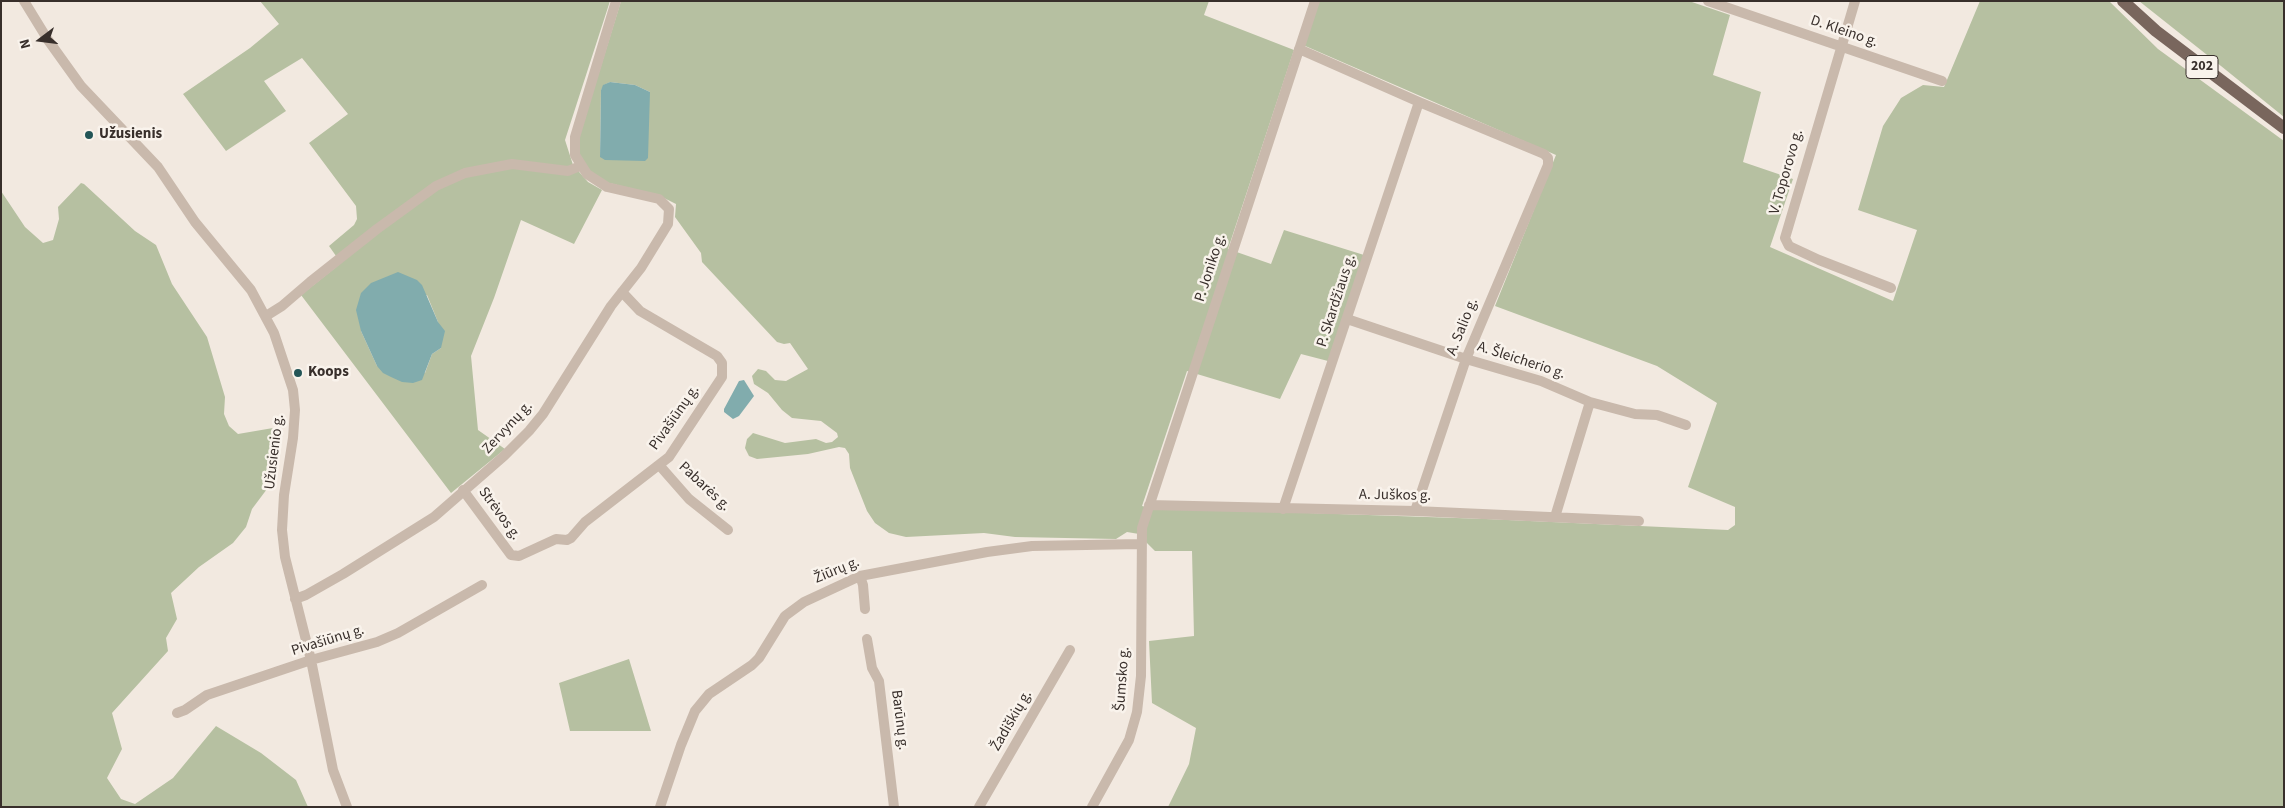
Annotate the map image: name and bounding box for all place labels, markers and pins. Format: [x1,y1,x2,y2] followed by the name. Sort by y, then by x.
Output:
[99,126,162,144] place label: Užusienis
[83,129,95,141] marker: Užusienis
[308,364,349,382] place label: Koops
[292,367,304,379] marker: Koops

